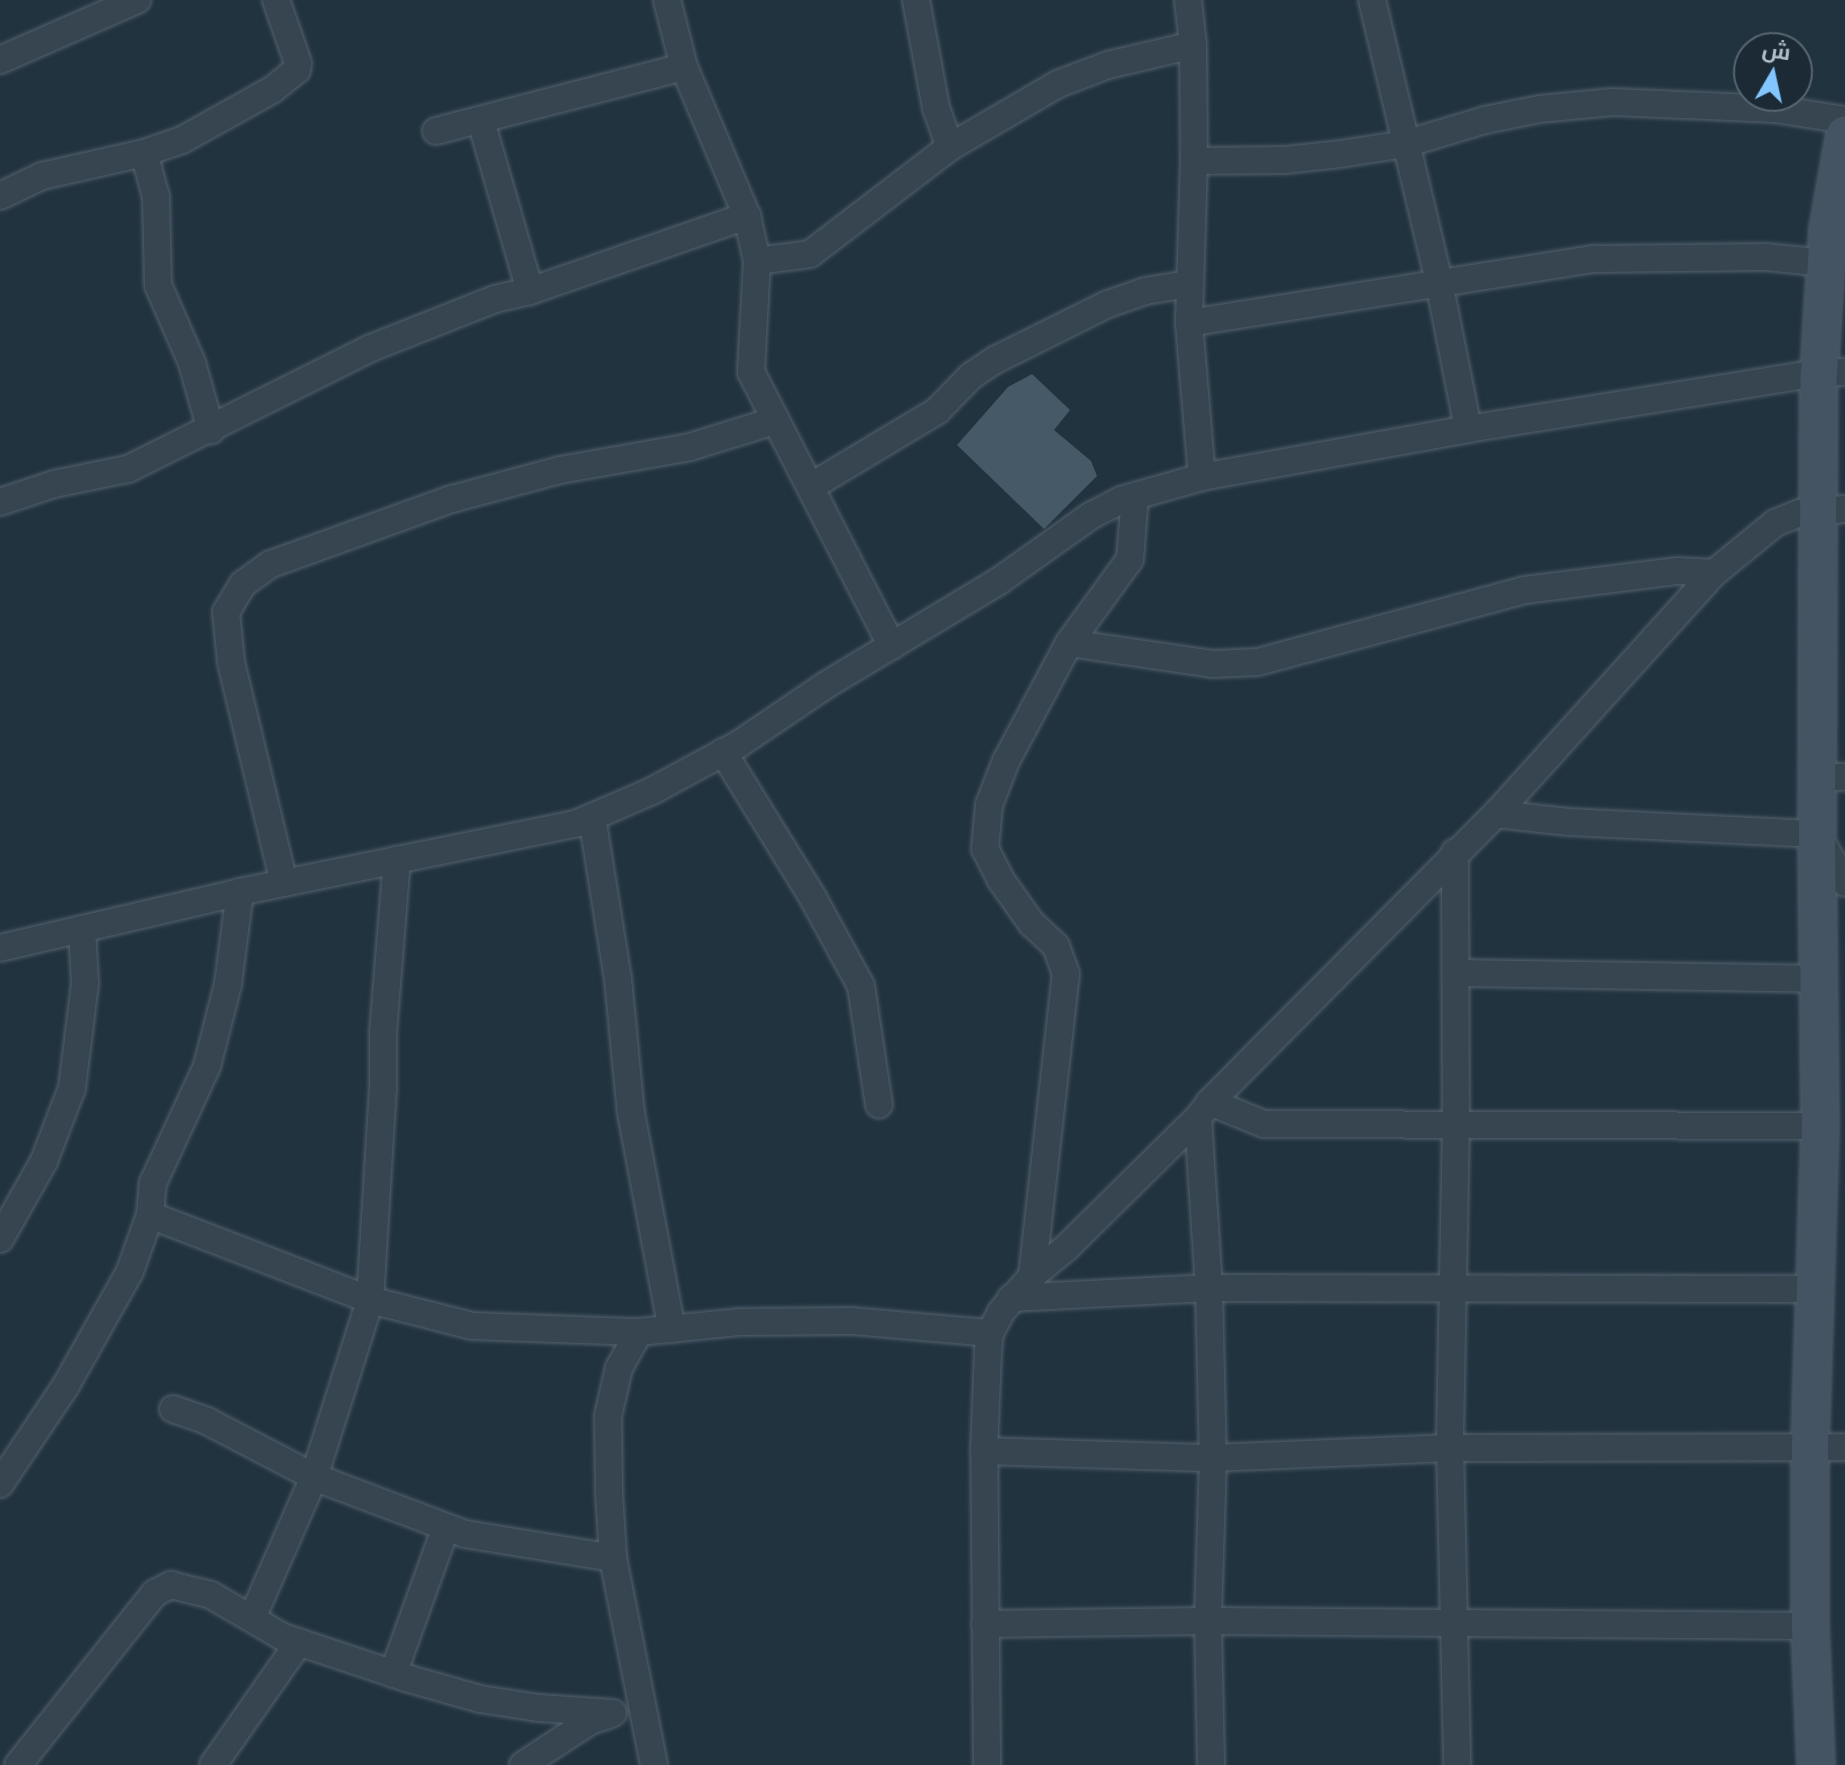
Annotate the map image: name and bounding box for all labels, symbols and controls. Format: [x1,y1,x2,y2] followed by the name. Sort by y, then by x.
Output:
[1733,32,1813,112] north arrow
[1760,33,1793,67] text: ش

